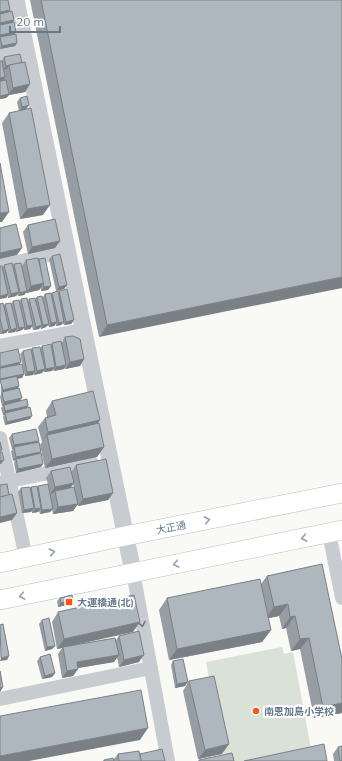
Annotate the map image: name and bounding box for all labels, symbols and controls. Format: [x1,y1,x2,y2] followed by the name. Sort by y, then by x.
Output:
[10,8,60,34] scale bar
[16,14,44,29] text: 20 m
[203,516,210,525] one-way arrow
[155,518,187,537] street label: 大正通
[301,534,307,542] one-way arrow
[49,548,55,556] one-way arrow
[173,559,179,567] one-way arrow
[19,591,25,600] one-way arrow
[77,596,134,609] place label: 大運橋通(北)
[64,597,74,607] marker: 大運橋通(北)
[138,621,146,628] one-way arrow
[264,705,334,718] place label: 南恩加島小学校
[251,706,261,716] marker: 南恩加島小学校

